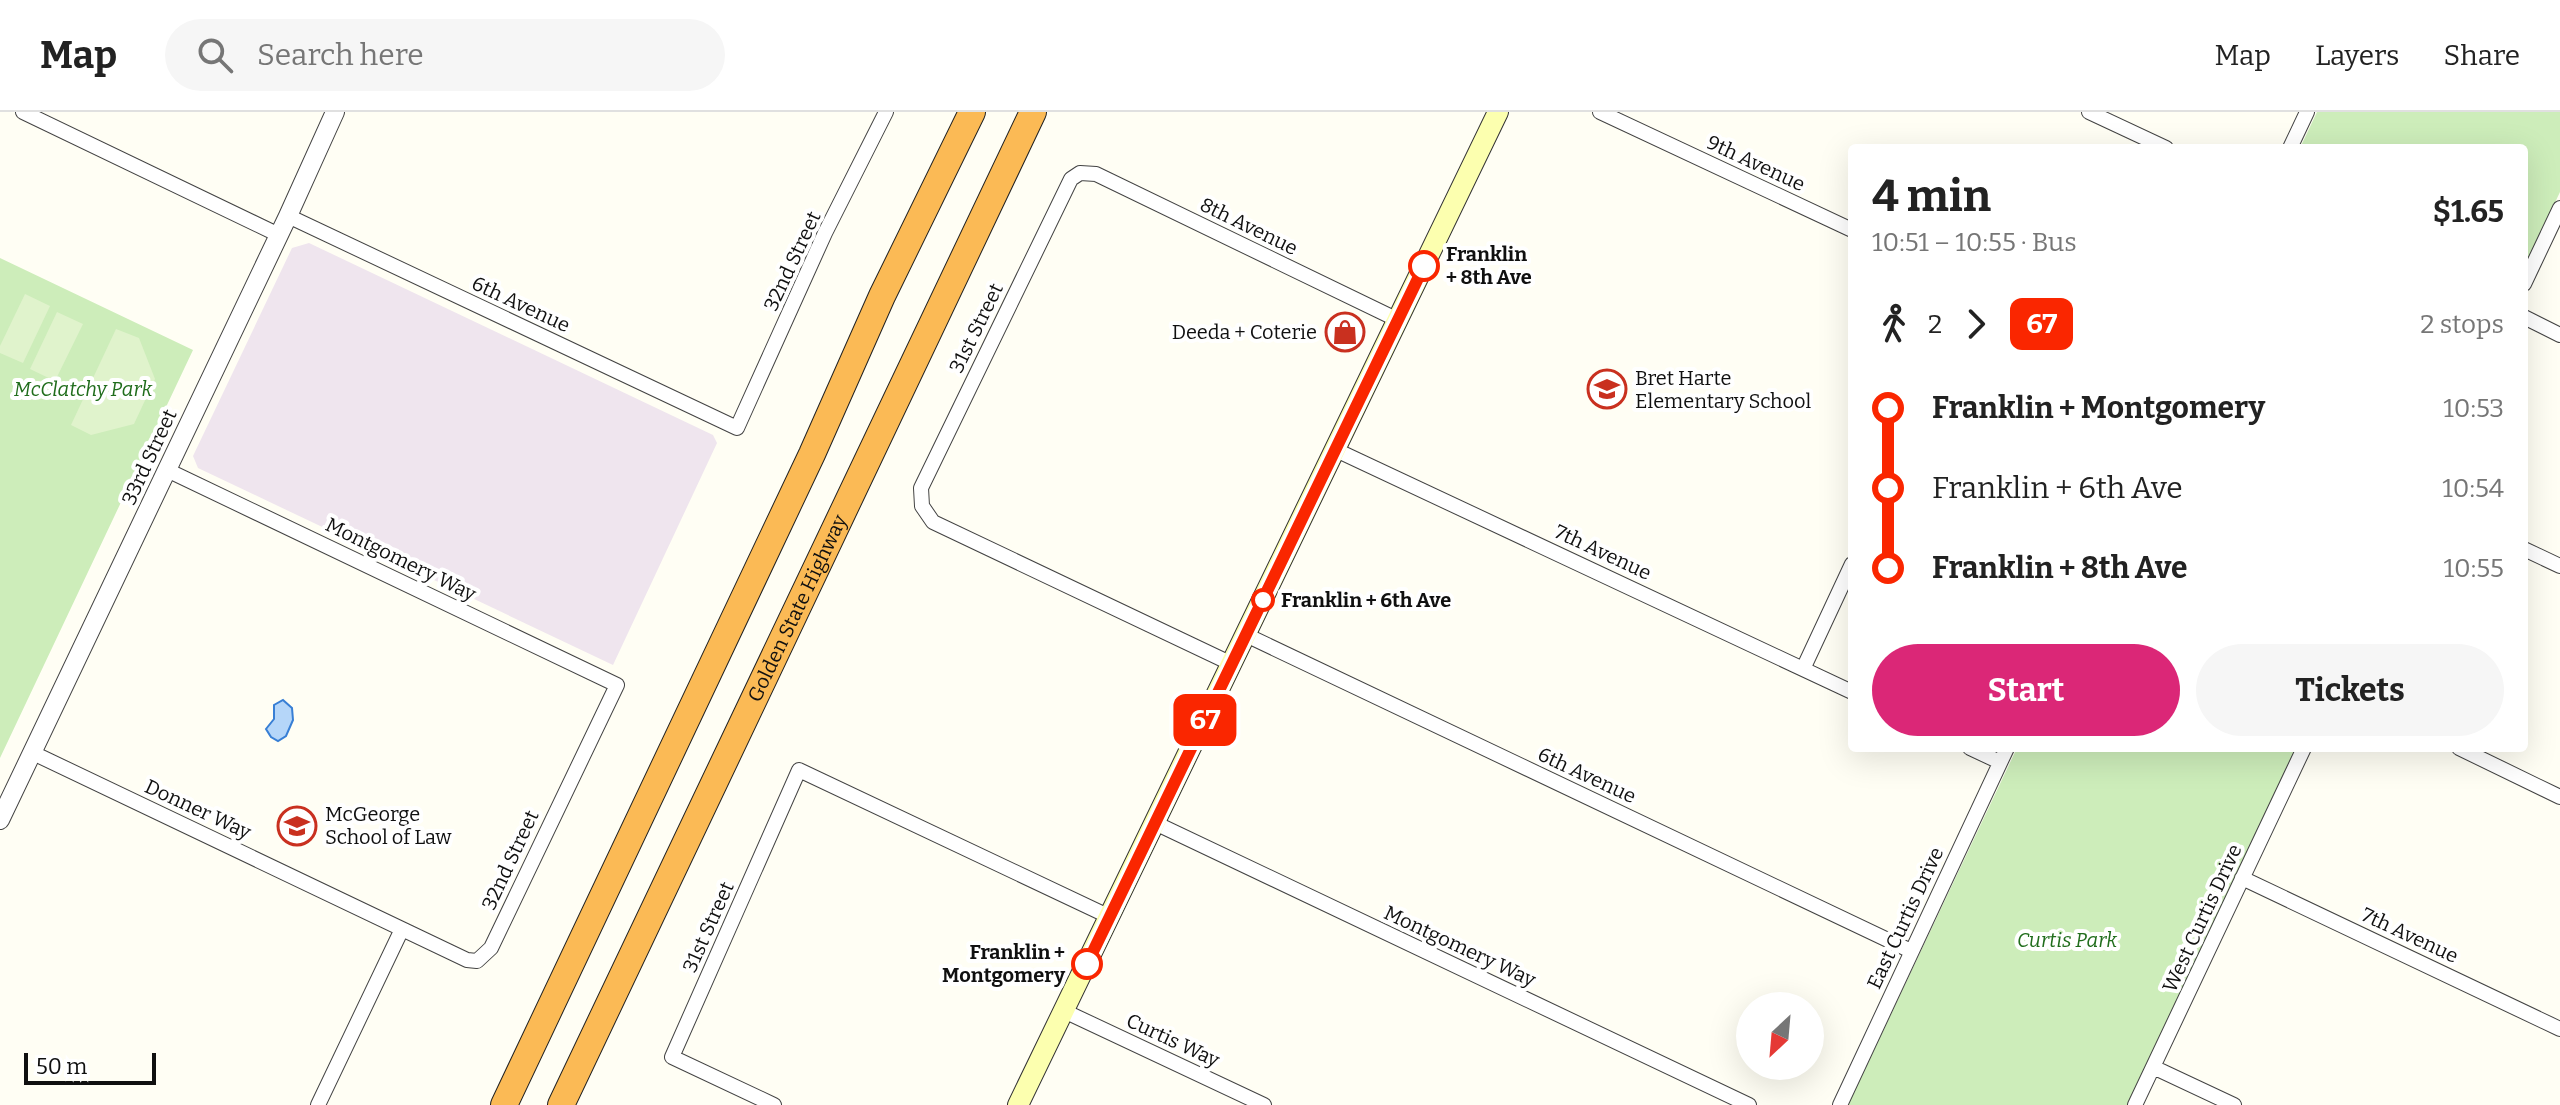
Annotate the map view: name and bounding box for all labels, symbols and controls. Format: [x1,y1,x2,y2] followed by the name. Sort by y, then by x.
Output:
[165,19,725,91] search box
[40,32,117,78] text: Map
[193,33,237,77] icon: search
[257,37,424,73] text: Search here
[2214,39,2271,72] text: Map
[2315,39,2399,72] text: Layers
[2443,39,2520,72] text: Share
[1703,130,1809,196] street label: 9th Avenue
[1872,170,1991,223] text: 4 min
[1196,192,1302,260] street label: 8th Avenue
[2433,194,2504,230] text: $1.65
[758,207,826,315] street label: 32nd Street
[1872,227,2077,258] text: 10:51 – 10:55 · Bus
[1446,242,1532,289] place label: Franklin + 8th Ave
[1409,251,1439,281] marker: Franklin + 8th Ave
[468,271,574,337] street label: 6th Avenue
[944,279,1008,377] street label: 31st Street
[1872,302,1916,346] icon: walk
[1954,302,1998,346] icon: forward
[2026,307,2057,340] text: 67
[1928,309,1942,340] text: 2
[2420,309,2504,340] text: 2 stops
[1324,311,1366,353] shop icon: Deeda + Coterie
[1172,320,1317,344] place label: Deeda + Coterie
[1635,366,1812,413] place label: Bret Harte Elementary School
[1586,368,1628,410] school or university icon: Bret Harte Elementary School
[14,377,152,401] park label: McClatchy Park
[1932,390,2265,426] text: Franklin + Montgomery
[2443,393,2504,424] text: 10:53
[116,405,182,509] street label: 33rd Street
[1932,470,2183,506] text: Franklin + 6th Ave
[2442,473,2504,504] text: 10:54
[742,510,852,706] street label: Golden State Highway
[322,512,481,606] street label: Montgomery Way
[1551,519,1655,585] street label: 7th Avenue
[1932,550,2188,586] text: Franklin + 8th Ave
[2444,553,2504,584] text: 10:55
[1281,588,1451,612] place label: Franklin + 6th Ave
[1252,589,1274,611] marker: Franklin + 6th Ave
[1872,644,2180,736] button: Start
[2196,644,2504,736] button: Tickets
[1169,694,1241,746] line badge: 67
[1189,703,1221,736] text: 67
[1534,742,1640,808] street label: 6th Avenue
[141,774,255,844] street label: Donner Way
[325,802,453,849] place label: McGeorge School of Law
[276,805,318,847] school or university icon: McGeorge School of Law
[476,806,544,914] street label: 32nd Street
[2157,840,2247,996] street label: West Curtis Drive
[1862,843,1948,993] street label: East Curtis Drive
[677,878,739,976] street label: 31st Street
[1380,900,1540,992] street label: Montgomery Way
[2358,902,2462,968] street label: 7th Avenue
[2017,928,2117,952] park label: Curtis Park
[942,940,1066,987] place label: Franklin + Montgomery
[1072,949,1102,979] marker: Franklin + Montgomery
[1736,992,1824,1080] north arrow
[1736,992,1824,1080] map controls
[1123,1008,1224,1072] street label: Curtis Way
[24,1049,156,1085] scale bar
[36,1053,87,1080] text: 50 m

